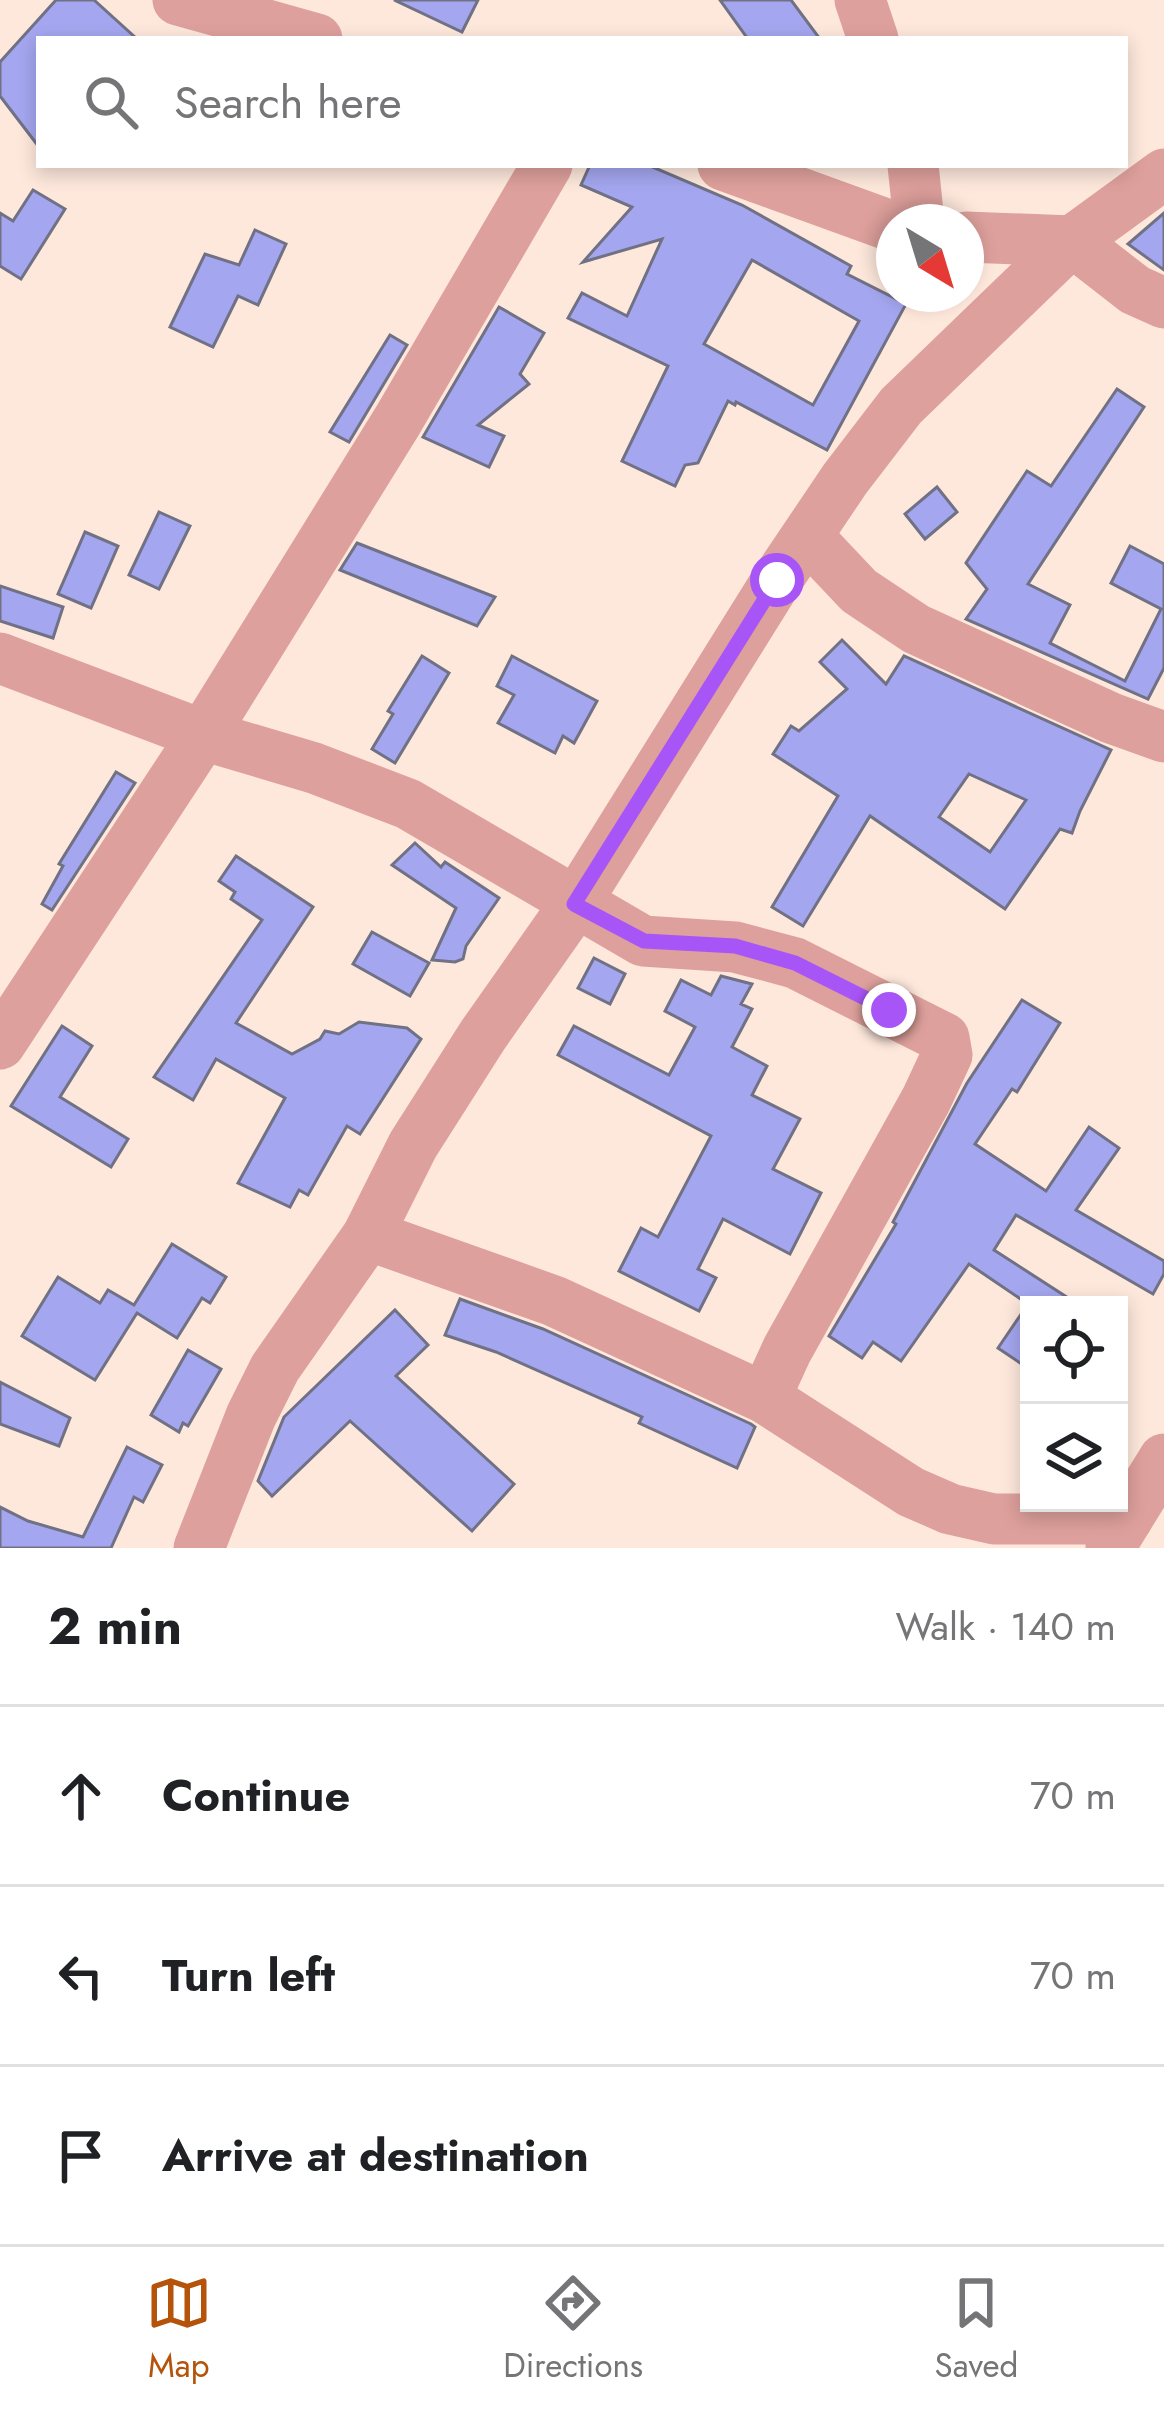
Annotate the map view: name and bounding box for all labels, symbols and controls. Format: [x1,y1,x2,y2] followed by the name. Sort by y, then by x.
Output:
[36,36,1128,168] search box
[78,69,144,135] icon: search
[174,70,402,135] text: Search here
[876,204,984,312] north arrow
[750,553,804,607] route start
[862,983,916,1037] route end
[1020,1296,1128,1512] map controls
[1020,1296,1128,1404] button: locate
[1020,1404,1128,1512] button: layers
[48,1589,182,1663] text: 2 min
[895,1598,1116,1655] text: Walk · 140 m
[48,1763,114,1829] icon: ahead
[162,1763,350,1828] text: Continue
[1030,1767,1116,1824] text: 70 m
[48,1943,114,2009] icon: left
[162,1943,335,2008] text: Turn left
[1030,1947,1116,2004] text: 70 m
[48,2123,114,2189] icon: arrive
[162,2123,589,2188] text: Arrive at destination
[146,2270,212,2389] tab: Map
[503,2270,643,2389] tab: Directions
[935,2270,1018,2389] tab: Saved

